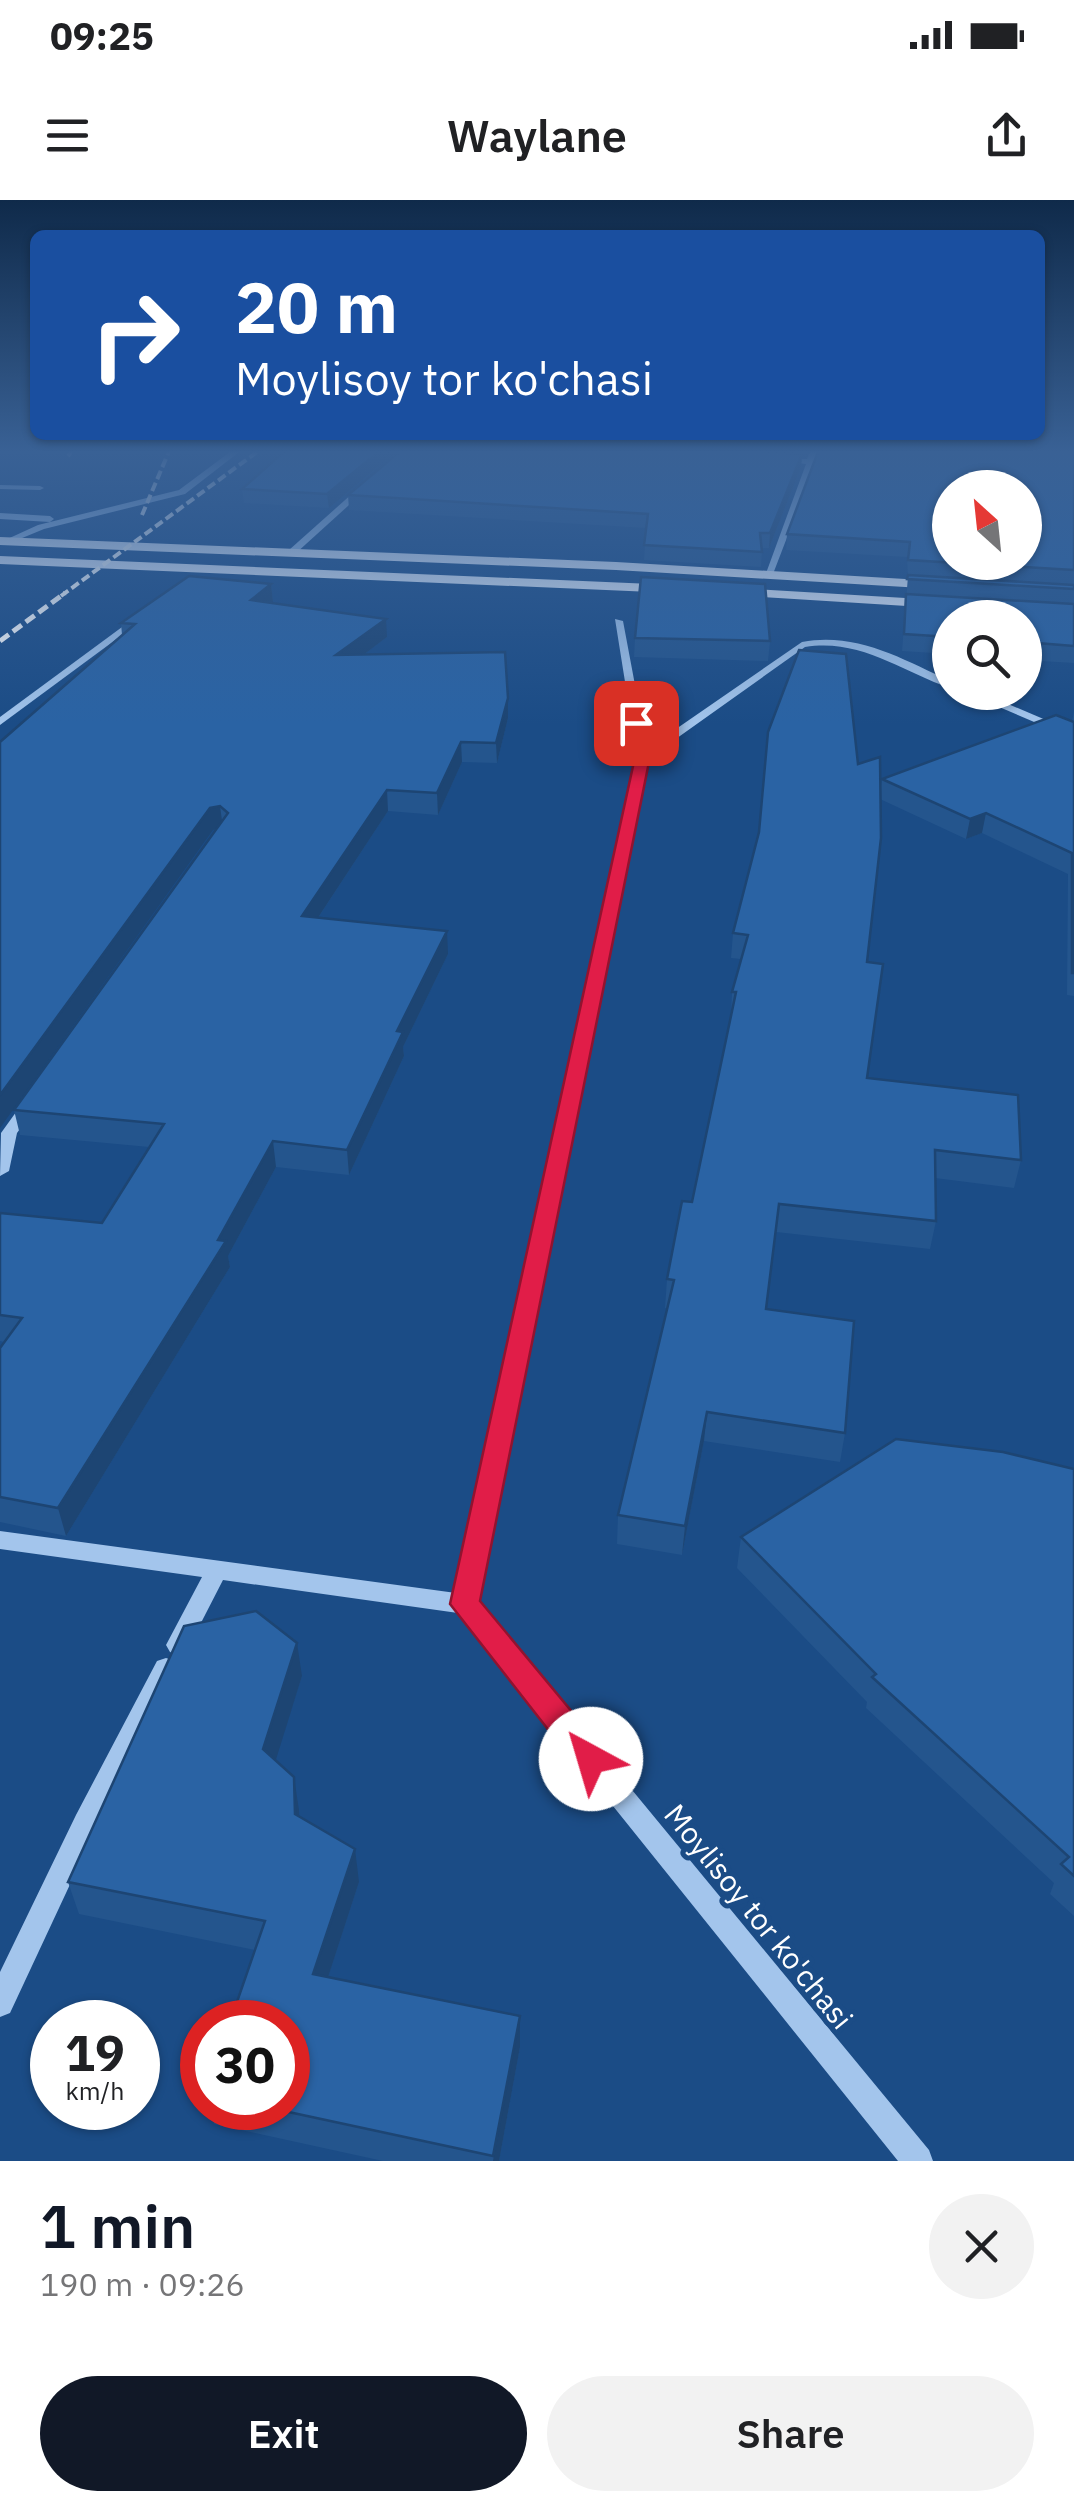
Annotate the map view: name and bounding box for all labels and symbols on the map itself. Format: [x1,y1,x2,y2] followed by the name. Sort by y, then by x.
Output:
[932,470,1042,580] north arrow
[594,681,679,766] pin
[539,1707,643,1811] position arrow
[656,1795,862,2037] street label: Moylisoy tor ko'chasi
[180,2000,310,2130] speed limit sign: 30

